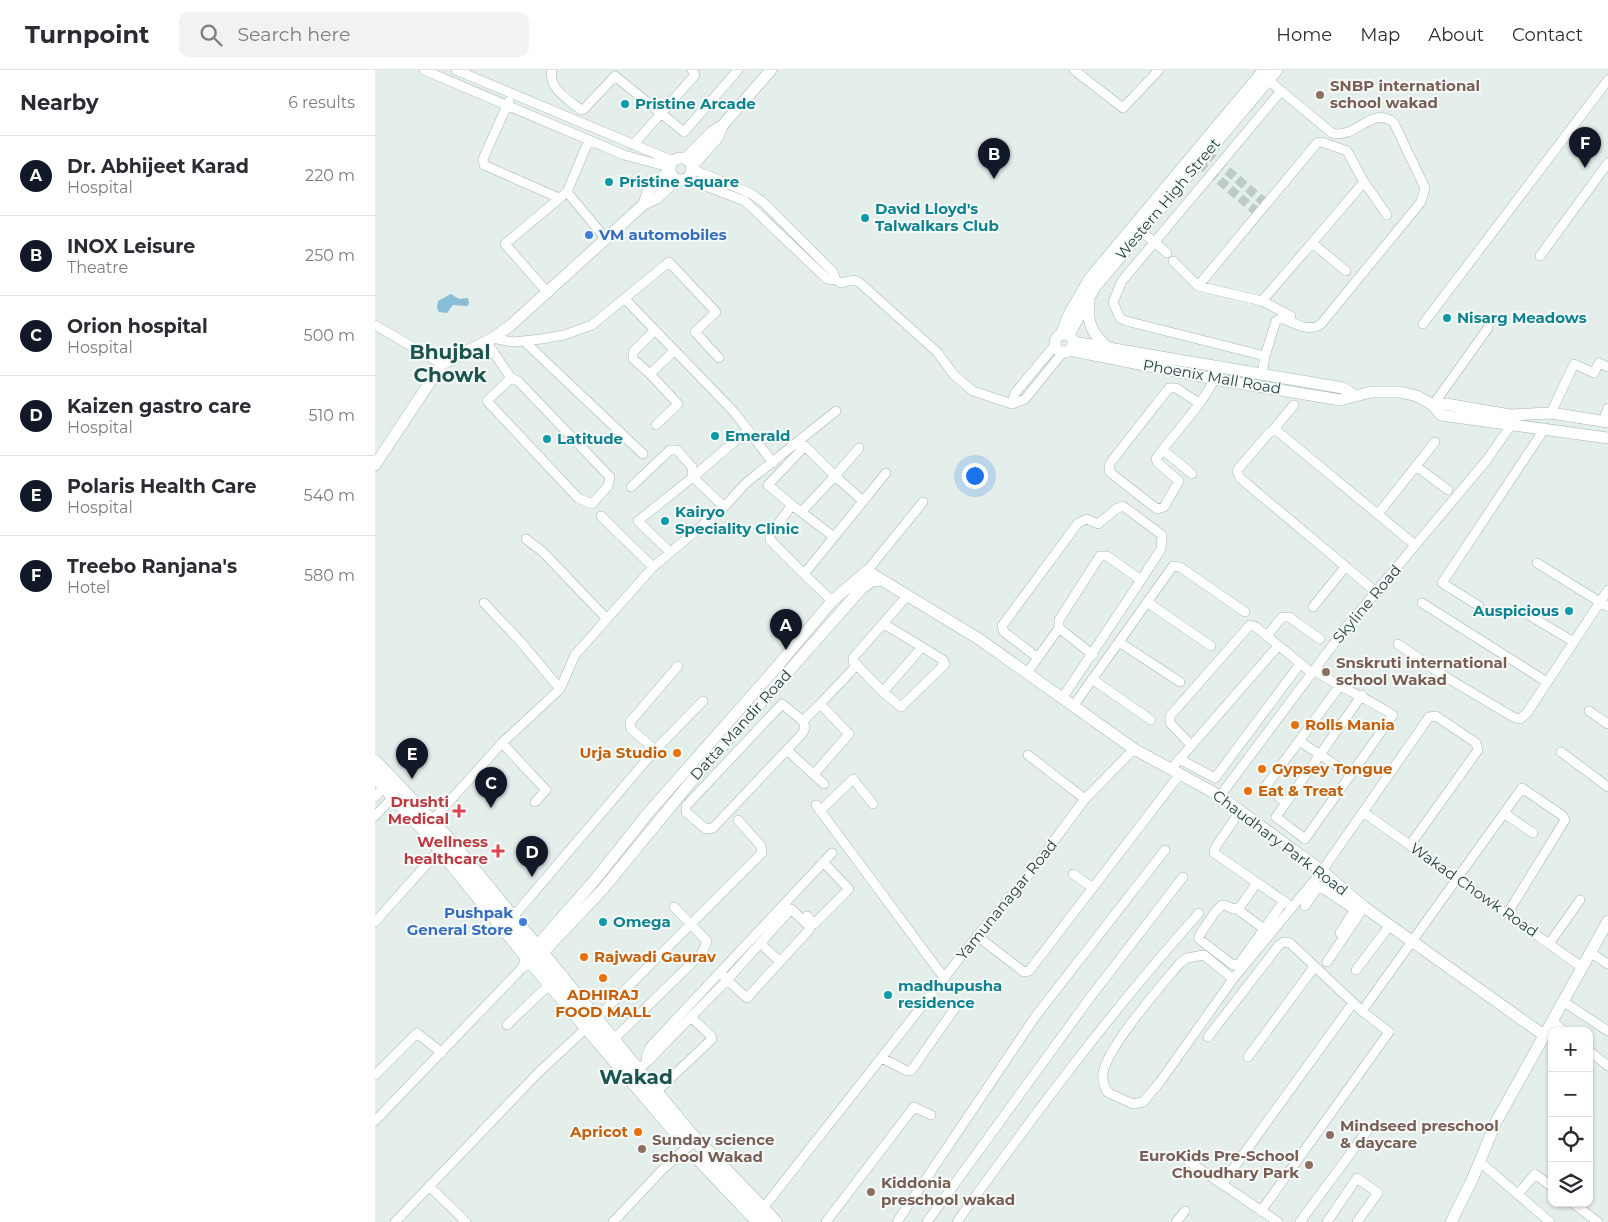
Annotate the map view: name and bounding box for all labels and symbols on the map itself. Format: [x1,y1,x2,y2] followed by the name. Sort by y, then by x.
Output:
[1330,76,1480,112] place label: SNBP international school wakad
[1314,89,1326,101] marker: SNBP international school wakad
[635,94,756,113] place label: Pristine Arcade
[619,98,631,110] marker: Pristine Arcade
[1569,127,1601,168] pin: F
[1111,134,1224,263] street label: Western High Street
[978,138,1010,179] pin: B
[619,172,739,191] place label: Pristine Square
[603,176,615,188] marker: Pristine Square
[875,199,999,235] place label: David Lloyd's Talwalkars Club
[859,212,871,224] marker: David Lloyd's Talwalkars Club
[598,225,727,244] place label: VM automobiles
[583,229,595,241] marker: VM automobiles
[1457,308,1587,327] place label: Nisarg Meadows
[1441,312,1453,324] marker: Nisarg Meadows
[410,340,490,387] district label: Bhujbal Chowk
[1142,355,1283,398] street label: Phoenix Mall Road
[725,426,790,445] place label: Emerald
[557,429,623,448] place label: Latitude
[709,430,721,442] marker: Emerald
[541,433,553,445] marker: Latitude
[962,463,988,489] your location
[675,502,799,538] place label: Kairyo Speciality Clinic
[659,515,671,527] marker: Kairyo Speciality Clinic
[1328,561,1405,647] street label: Skyline Road
[1472,601,1559,620] place label: Auspicious
[1563,605,1575,617] marker: Auspicious
[770,609,802,650] pin: A
[1336,653,1507,689] place label: Snskruti international school Wakad
[686,665,795,784] street label: Datta Mandir Road
[1320,666,1332,678] marker: Snskruti international school Wakad
[1305,715,1395,734] place label: Rolls Mania
[1289,719,1301,731] marker: Rolls Mania
[396,738,428,779] pin: E
[579,743,667,762] place label: Urja Studio
[671,747,683,759] marker: Urja Studio
[1272,759,1393,778] place label: Gypsey Tongue
[1256,763,1268,775] marker: Gypsey Tongue
[475,767,507,808] pin: C
[1258,781,1344,800] place label: Eat & Treat
[1242,785,1254,797] marker: Eat & Treat
[1209,786,1352,900] street label: Chaudhary Park Road
[388,792,449,828] place label: Drushti Medical
[453,805,465,817] marker: Drushti Medical
[404,832,488,868] place label: Wellness healthcare
[516,836,548,877] pin: D
[952,836,1061,964] street label: Yamunanagar Road
[1407,838,1542,941] street label: Wakad Chowk Road
[492,845,504,857] marker: Wellness healthcare
[407,903,513,939] place label: Pushpak General Store
[613,912,671,931] place label: Omega
[517,916,529,928] marker: Pushpak General Store
[597,916,609,928] marker: Omega
[594,947,717,966] place label: Rajwadi Gaurav
[578,951,590,963] marker: Rajwadi Gaurav
[597,972,609,984] marker: ADHIRAJ FOOD MALL
[898,976,1002,1012] place label: madhupusha residence
[555,985,651,1021] place label: ADHIRAJ FOOD MALL
[882,989,894,1001] marker: madhupusha residence
[599,1065,673,1089] district label: Wakad
[1340,1116,1499,1152] place label: Mindseed preschool & daycare
[569,1122,628,1141] place label: Apricot
[632,1126,644,1138] marker: Apricot
[1324,1129,1336,1141] marker: Mindseed preschool & daycare
[652,1130,774,1166] place label: Sunday science school Wakad
[636,1143,648,1155] marker: Sunday science school Wakad
[1139,1146,1299,1182] place label: EuroKids Pre-School Choudhary Park
[1303,1159,1315,1171] marker: EuroKids Pre-School Choudhary Park
[881,1173,1015,1209] place label: Kiddonia preschool wakad
[865,1186,877,1198] marker: Kiddonia preschool wakad

